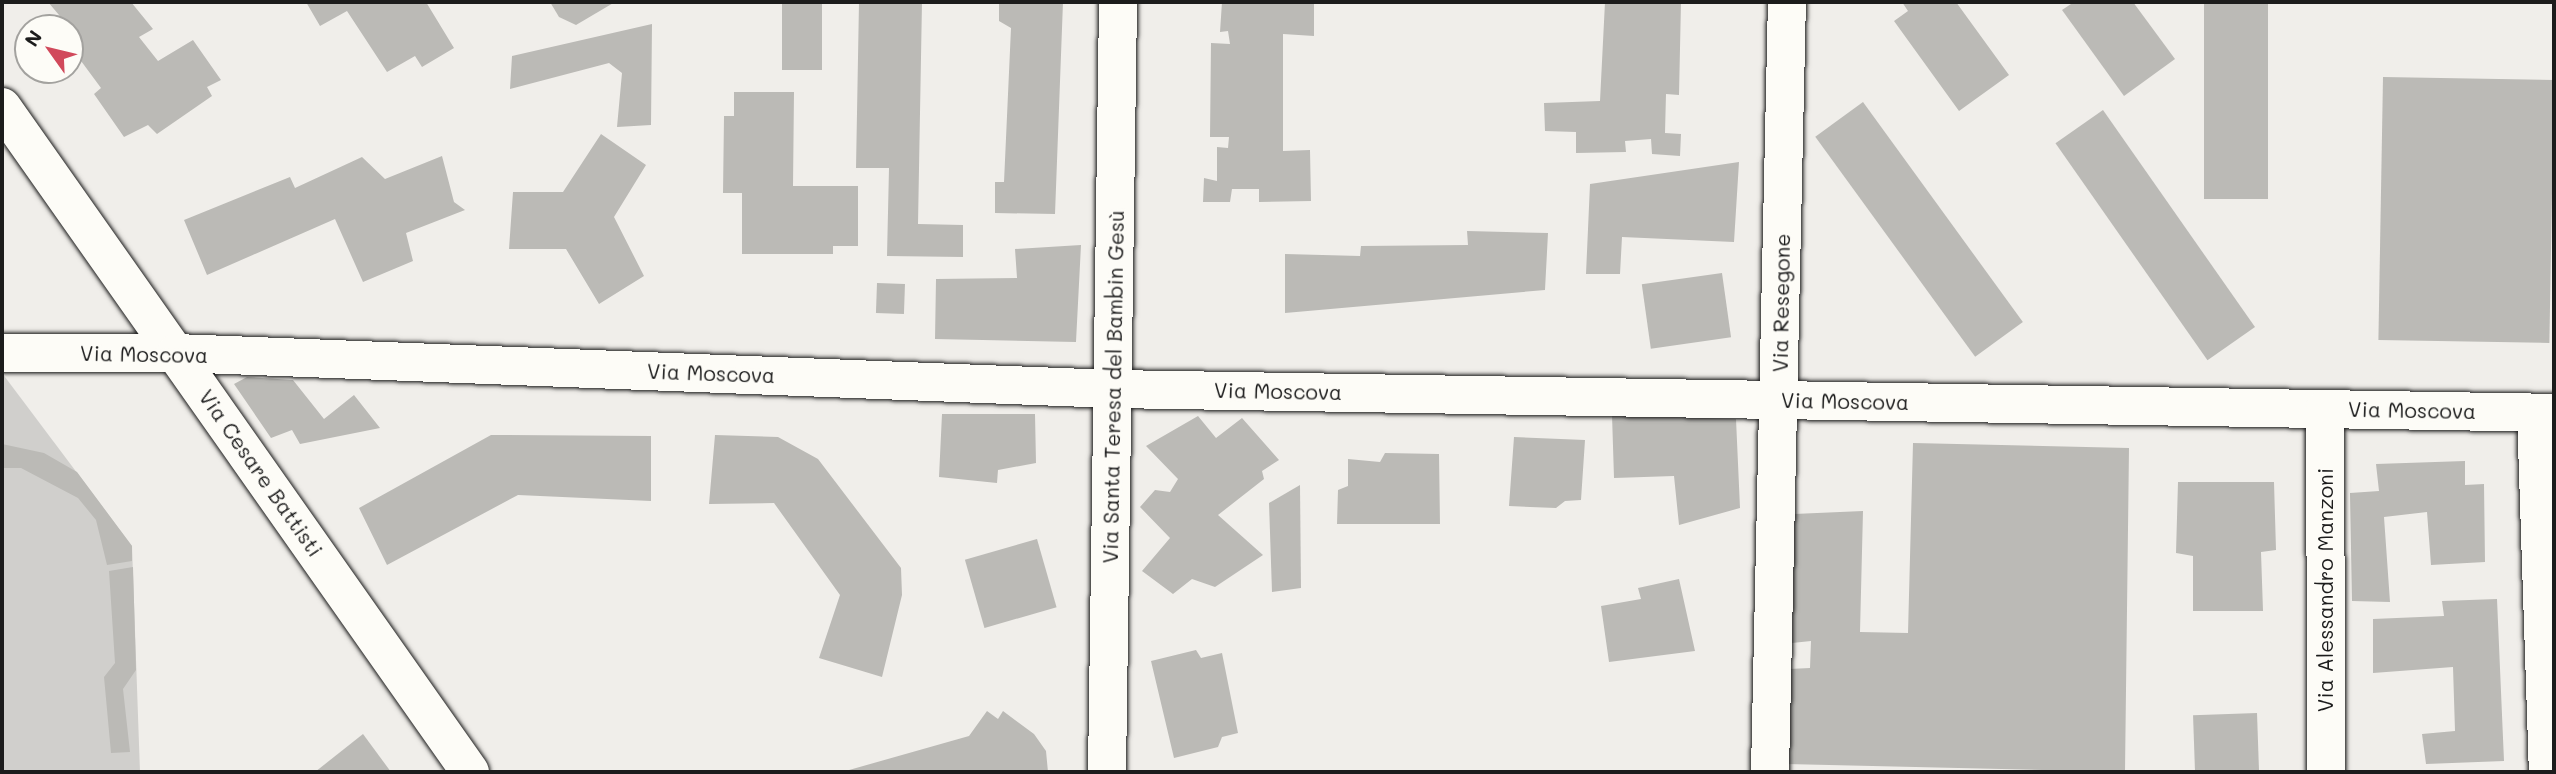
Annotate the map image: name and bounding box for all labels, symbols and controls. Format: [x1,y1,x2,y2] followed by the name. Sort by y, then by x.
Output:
[14,14,84,84] north arrow
[18,25,47,51] text: N
[1097,210,1129,564] street label: Via Santa Teresa del Bambin Gesù
[1767,233,1795,373] street label: Via Resegone
[80,340,208,368] street label: Via Moscova
[647,358,775,388] street label: Via Moscova
[1214,377,1342,405] street label: Via Moscova
[194,385,328,561] street label: Via Cesare Battisti
[1781,387,1909,415] street label: Via Moscova
[2348,396,2476,424] street label: Via Moscova
[2312,468,2338,712] street label: Via Alessandro Manzoni

